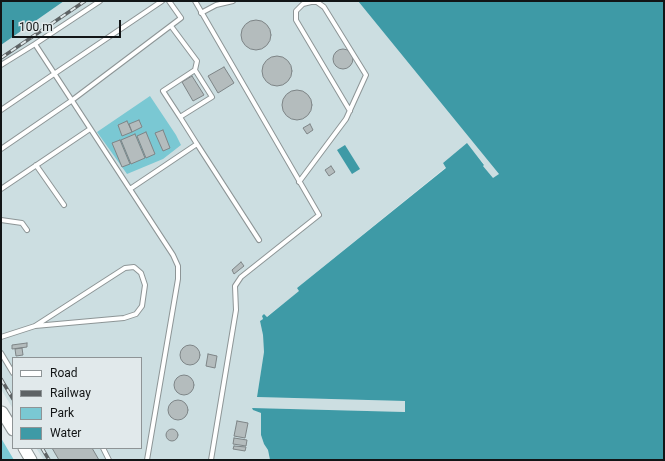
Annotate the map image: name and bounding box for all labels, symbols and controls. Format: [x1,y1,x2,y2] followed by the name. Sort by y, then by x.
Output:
[14,12,123,38] scale bar
[19,20,53,34] text: 100 m
[12,357,142,449] legend
[50,366,78,380] text: Road
[50,386,91,400] text: Railway
[50,406,74,420] text: Park
[50,426,81,440] text: Water

